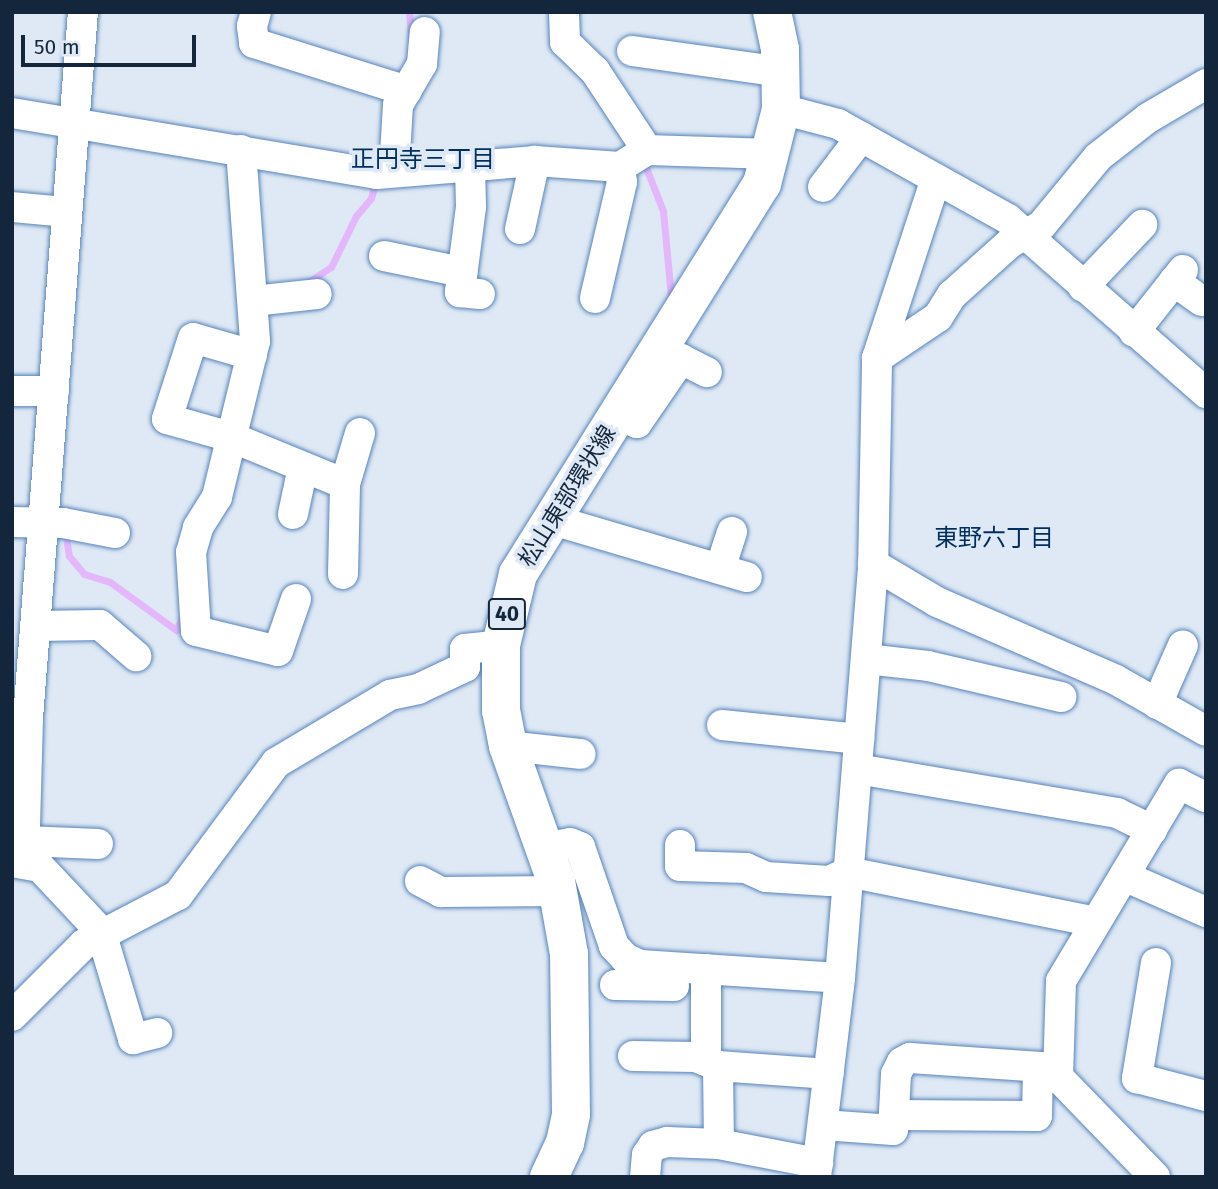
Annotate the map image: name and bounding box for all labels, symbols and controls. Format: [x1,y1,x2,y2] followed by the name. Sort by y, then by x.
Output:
[24,21,200,65] scale bar
[34,34,80,60] text: 50 m
[351,146,495,174] district label: 正円寺三丁目
[513,420,621,572] street label: 松山東部環状線
[934,525,1054,553] district label: 東野六丁目
[488,596,526,632] road number: 40

